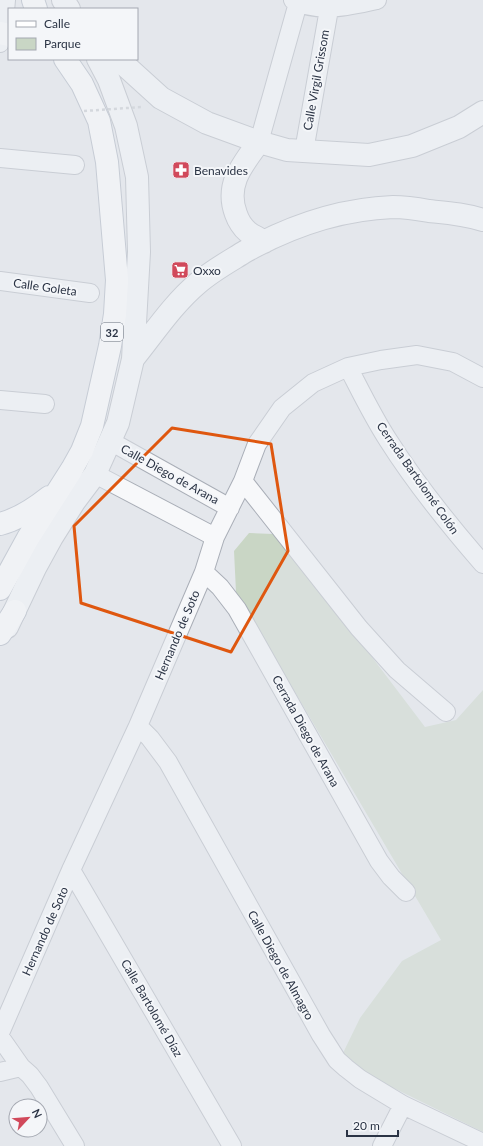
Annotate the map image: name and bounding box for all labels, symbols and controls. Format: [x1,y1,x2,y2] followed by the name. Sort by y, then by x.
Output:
[8,8,138,60] legend
[44,16,70,31] text: Calle
[300,28,332,131] street label: Calle Virgil Grissom
[44,36,81,51] text: Parque
[171,160,191,180] pharmacy icon: Benavides
[194,163,248,178] place label: Benavides
[170,260,190,280] supermarket icon: Oxxo
[193,263,221,278] place label: Oxxo
[12,275,78,299] street label: Calle Goleta
[101,323,123,341] road number: 32
[374,419,462,537] street label: Cerrada Bartolomé Colón
[118,441,222,507] street label: Calle Diego de Arana
[151,588,203,682] street label: Hernando de Soto
[269,672,343,790] street label: Cerrada Diego de Arana
[19,884,71,978] street label: Hernando de Soto
[245,908,317,1023] street label: Calle Diego de Almagro
[118,956,186,1060] street label: Calle Bartolomé Díaz
[8,1098,48,1138] north arrow
[30,1107,45,1120] text: N
[347,1112,398,1138] scale bar
[353,1118,380,1133] text: 20 m

